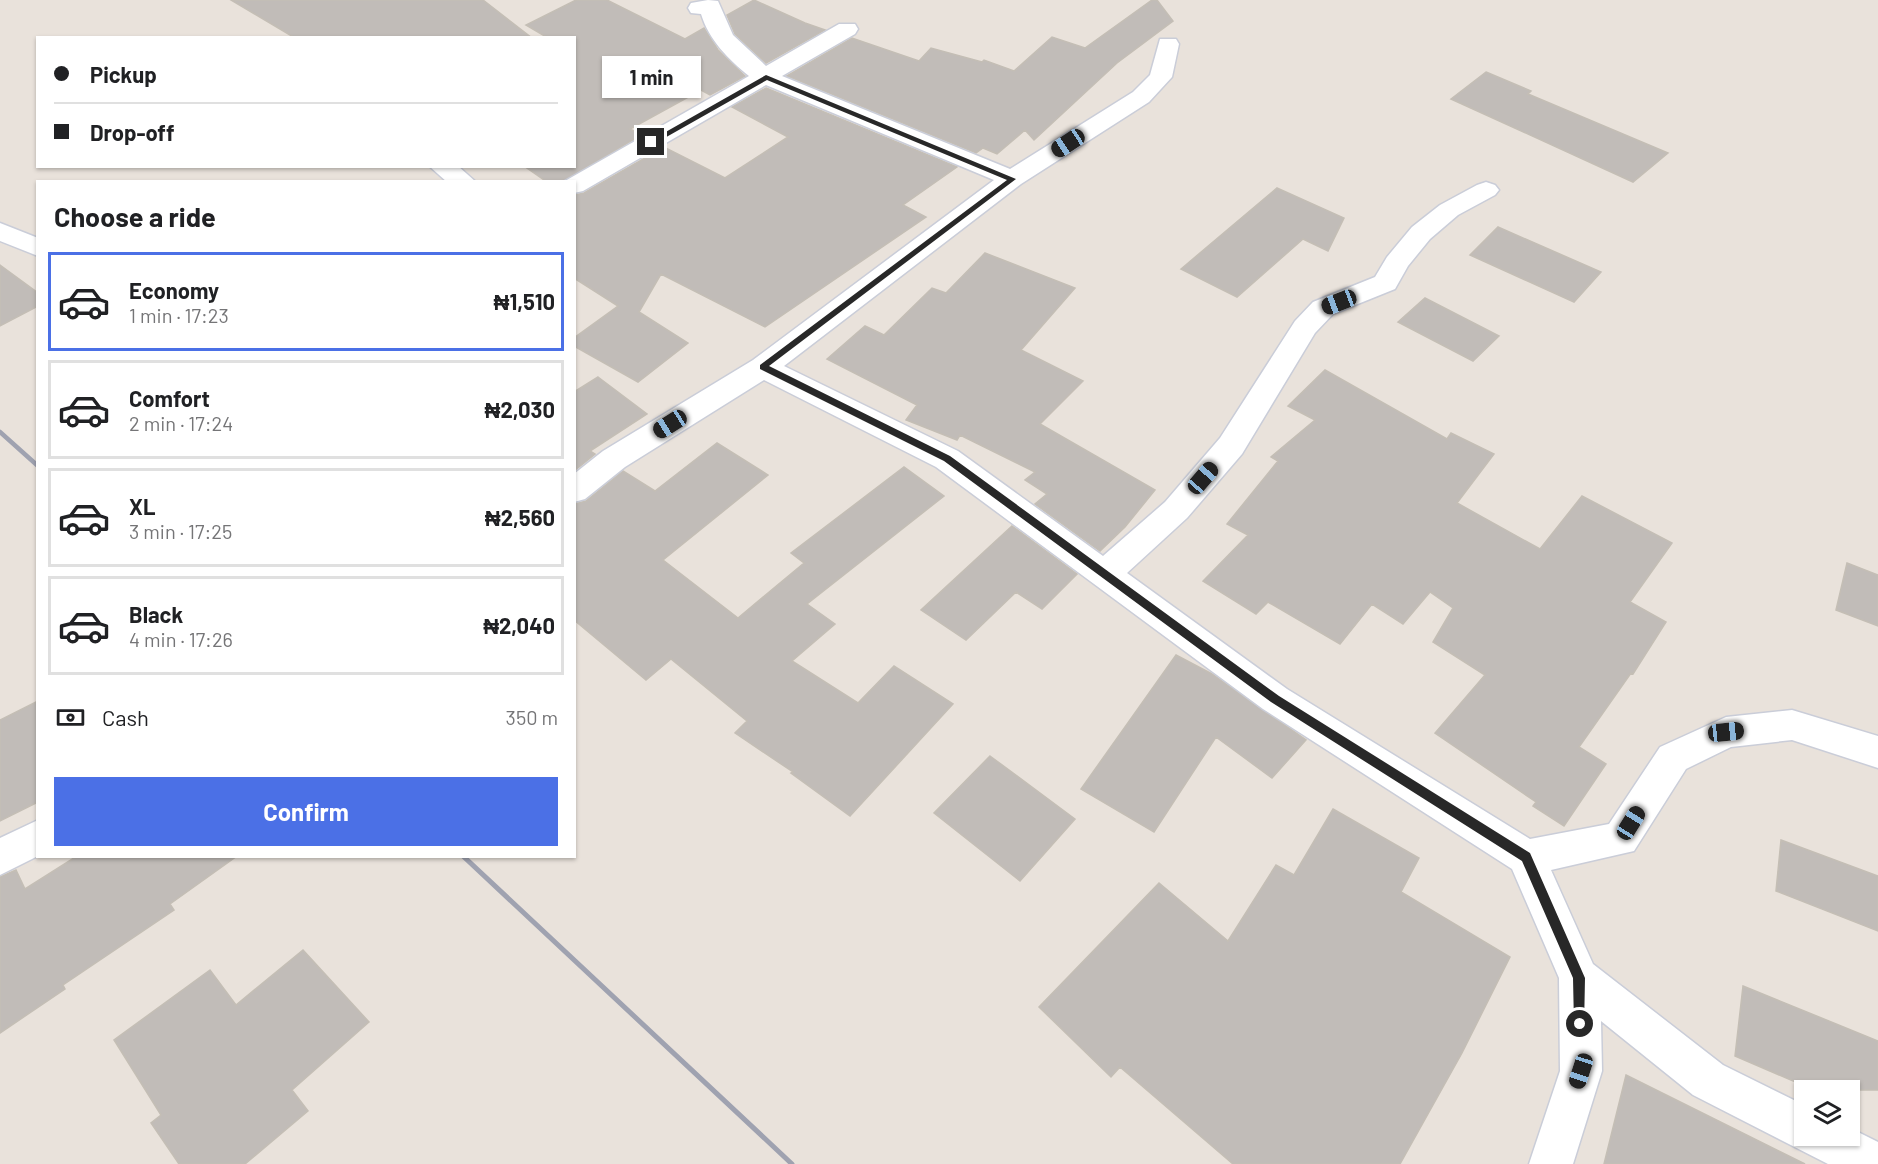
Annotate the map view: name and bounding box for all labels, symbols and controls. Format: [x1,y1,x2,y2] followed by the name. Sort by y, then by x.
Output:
[602,55,700,97] callout: 1 min
[90,61,157,87] text: Pickup
[630,65,673,89] text: 1 min
[90,119,174,145] text: Drop-off
[1048,126,1088,160] car
[637,128,664,155] route end
[54,200,216,232] text: Choose a ride
[57,275,111,329] icon: car
[129,277,219,303] text: Economy
[1319,287,1359,317] car
[494,288,555,314] text: ₦1,510
[129,303,229,327] text: 1 min · 17:23
[57,383,111,437] icon: car
[129,385,210,411] text: Comfort
[485,396,555,422] text: ₦2,030
[650,407,690,441] car
[129,411,233,435] text: 2 min · 17:24
[1184,459,1222,497] car
[57,491,111,545] icon: car
[129,493,155,519] text: XL
[485,504,555,530] text: ₦2,560
[129,519,232,543] text: 3 min · 17:25
[57,599,111,653] icon: car
[129,601,183,627] text: Black
[483,612,555,638] text: ₦2,040
[129,627,233,651] text: 4 min · 17:26
[54,701,87,734] icon: cash
[102,704,149,730] text: Cash
[506,705,558,729] text: 350 m
[1707,721,1745,743] car
[54,777,558,846] button: Confirm
[1614,803,1648,843] car
[1566,1010,1593,1037] route start
[1567,1051,1595,1091] car
[1794,1080,1860,1146] map controls
[1794,1080,1860,1146] button: layers

